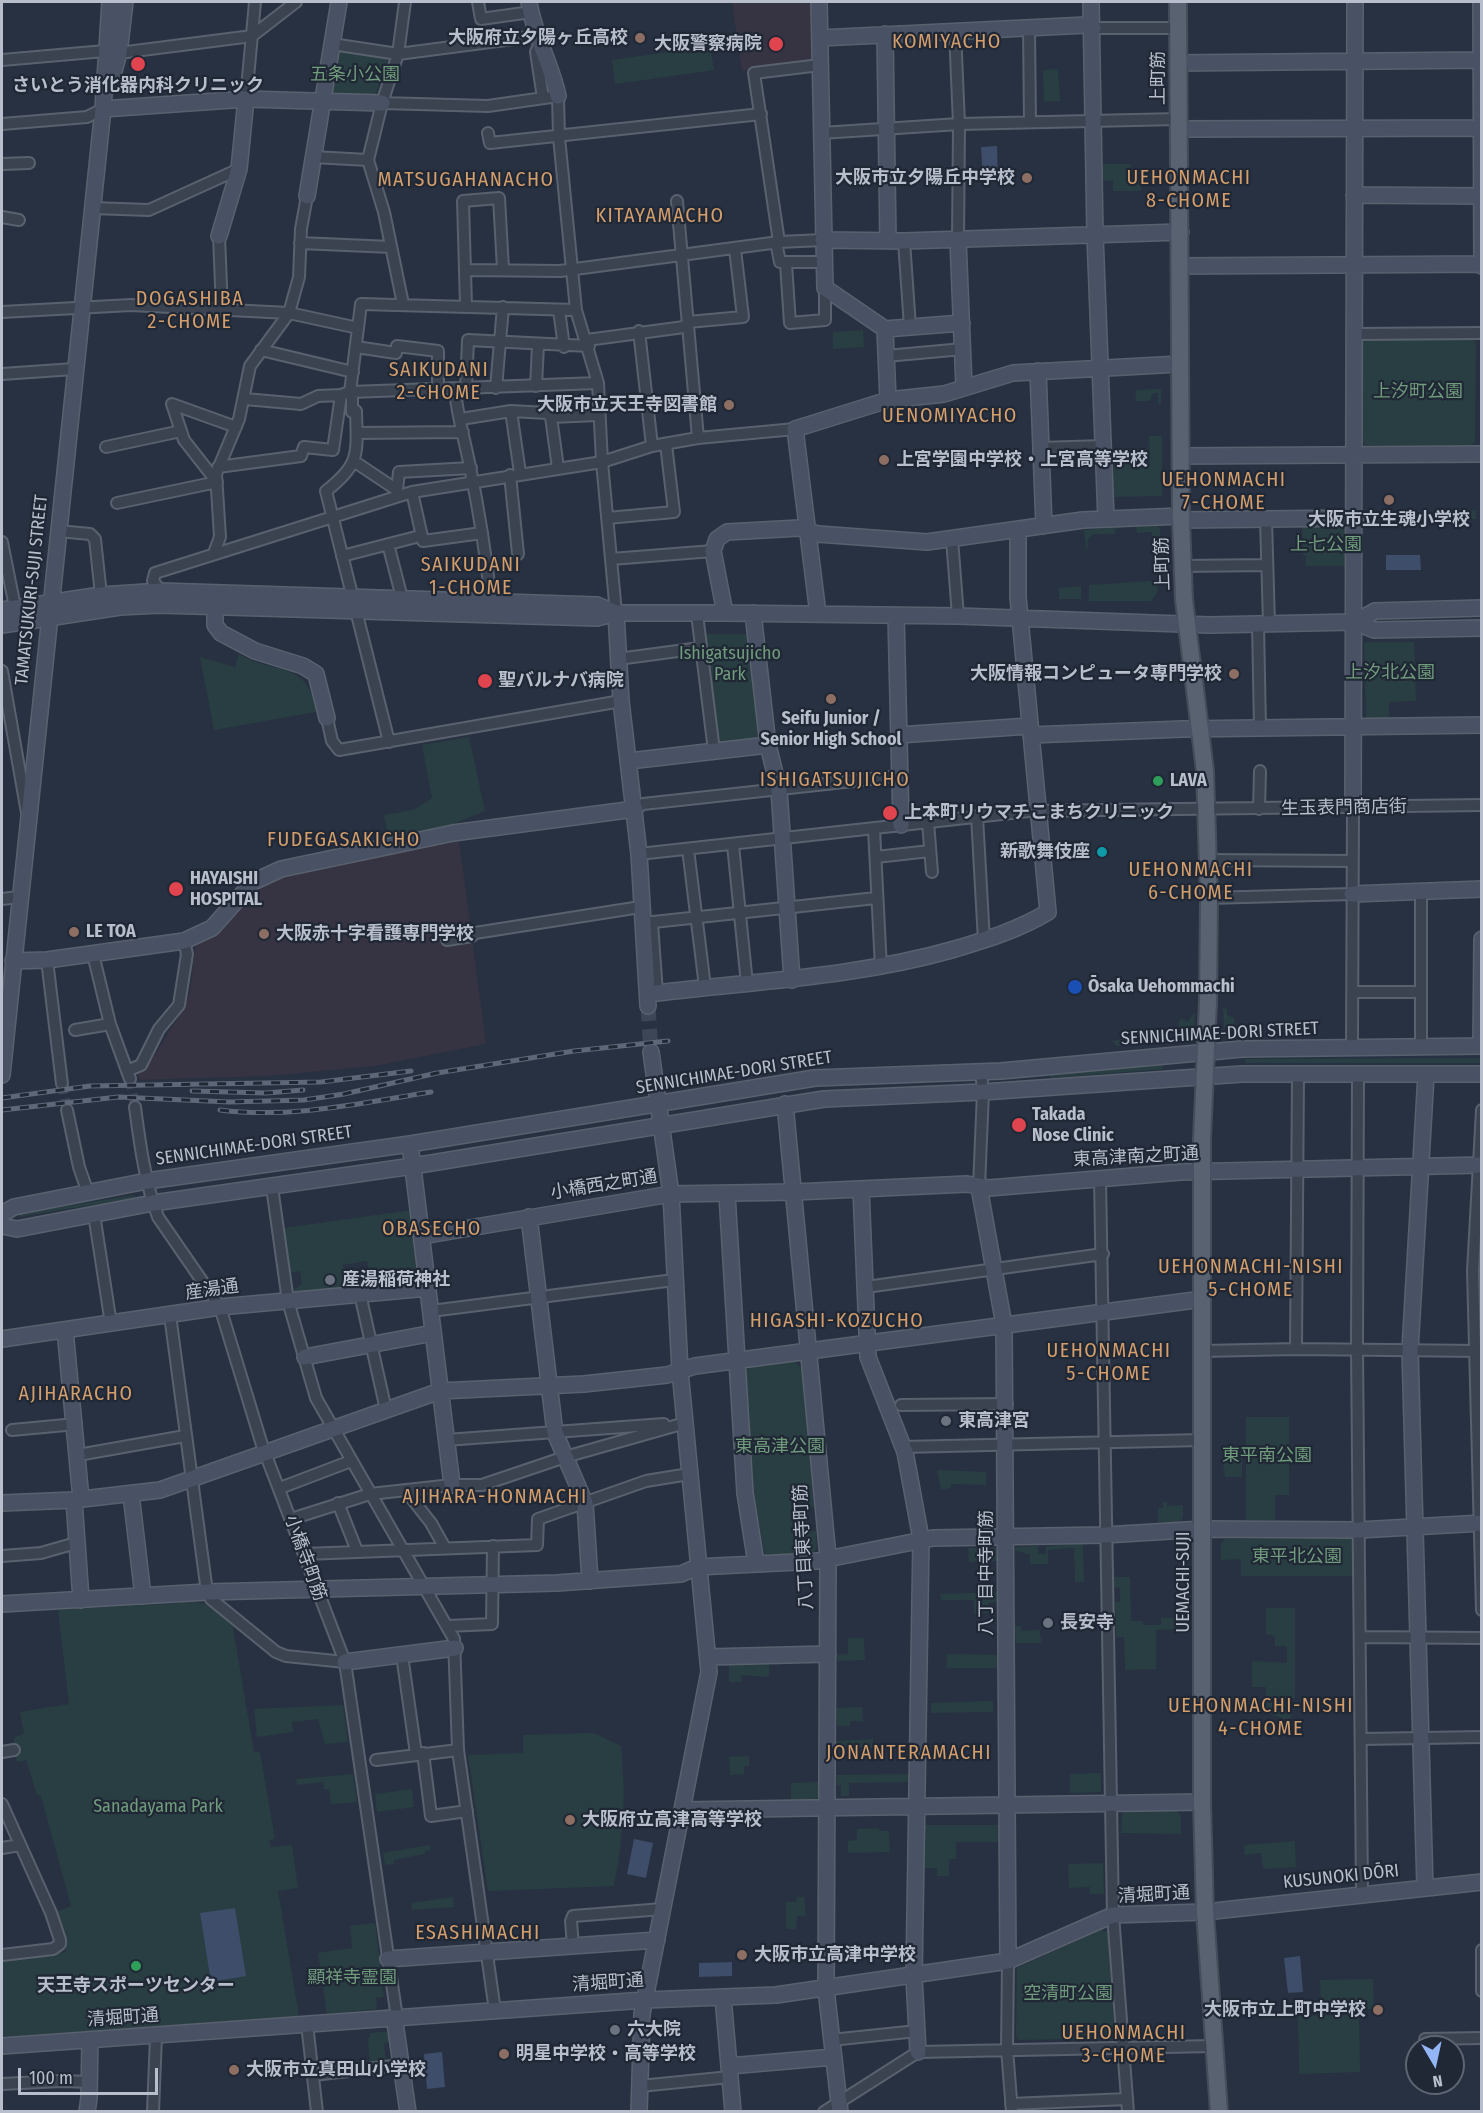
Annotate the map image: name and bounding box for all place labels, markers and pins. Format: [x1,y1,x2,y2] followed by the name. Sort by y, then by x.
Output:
[448,27,628,49] place label: 大阪府立夕陽ヶ丘高校
[633,31,647,45] marker: 大阪府立夕陽ヶ丘高校
[654,33,762,55] place label: 大阪警察病院
[767,35,785,53] marker: 大阪警察病院
[129,55,147,73] marker: さいとう消化器内科クリニック
[12,75,264,97] place label: さいとう消化器内科クリニック
[835,167,1015,189] place label: 大阪市立夕陽丘中学校
[1020,171,1034,185] marker: 大阪市立夕陽丘中学校
[537,394,717,416] place label: 大阪市立天王寺図書館
[722,398,736,412] marker: 大阪市立天王寺図書館
[896,449,1148,471] place label: 上宮学園中学校・上宮高等学校
[877,453,891,467] marker: 上宮学園中学校・上宮高等学校
[1382,493,1396,507] marker: 大阪市立生魂小学校
[1308,509,1470,531] place label: 大阪市立生魂小学校
[970,663,1222,685] place label: 大阪情報コンピュータ専門学校
[1227,667,1241,681] marker: 大阪情報コンピュータ専門学校
[498,670,624,692] place label: 聖バルナバ病院
[476,672,494,690] marker: 聖バルナバ病院
[824,692,838,706] marker: Seifu Junior / Senior High School
[761,708,901,750] place label: Seifu Junior / Senior High School
[1170,770,1207,792] place label: LAVA
[1151,774,1165,788] marker: LAVA
[904,802,1174,824] place label: 上本町リウマチこまちクリニック
[881,804,899,822] marker: 上本町リウマチこまちクリニック
[1000,841,1090,863] place label: 新歌舞伎座
[1095,845,1109,859] marker: 新歌舞伎座
[190,868,262,910] place label: HAYAISHI HOSPITAL
[167,880,185,898] marker: HAYAISHI HOSPITAL
[86,921,136,943] place label: LE TOA
[276,923,474,945] place label: 大阪赤十字看護専門学校
[67,925,81,939] marker: LE TOA
[257,927,271,941] marker: 大阪赤十字看護専門学校
[1088,976,1235,998] place label: Ōsaka Uehommachi
[1066,978,1084,996] marker: Ōsaka Uehommachi
[1032,1104,1114,1146] place label: Takada Nose Clinic
[1010,1116,1028,1134] marker: Takada Nose Clinic
[342,1269,450,1291] place label: 産湯稲荷神社
[323,1273,337,1287] marker: 産湯稲荷神社
[958,1410,1030,1432] place label: 東高津宮
[939,1414,953,1428] marker: 東高津宮
[1060,1612,1114,1634] place label: 長安寺
[1041,1616,1055,1630] marker: 長安寺
[582,1809,762,1831] place label: 大阪府立高津高等学校
[563,1813,577,1827] marker: 大阪府立高津高等学校
[754,1944,916,1966] place label: 大阪市立高津中学校
[735,1948,749,1962] marker: 大阪市立高津中学校
[129,1959,143,1973] marker: 天王寺スポーツセンター
[37,1975,235,1997] place label: 天王寺スポーツセンター
[1204,1999,1366,2021] place label: 大阪市立上町中学校
[1371,2003,1385,2017] marker: 大阪市立上町中学校
[627,2019,681,2041] place label: 六大院
[608,2023,622,2037] marker: 六大院
[516,2043,696,2065] place label: 明星中学校・高等学校
[497,2047,511,2061] marker: 明星中学校・高等学校
[246,2059,426,2081] place label: 大阪市立真田山小学校
[227,2063,241,2077] marker: 大阪市立真田山小学校

